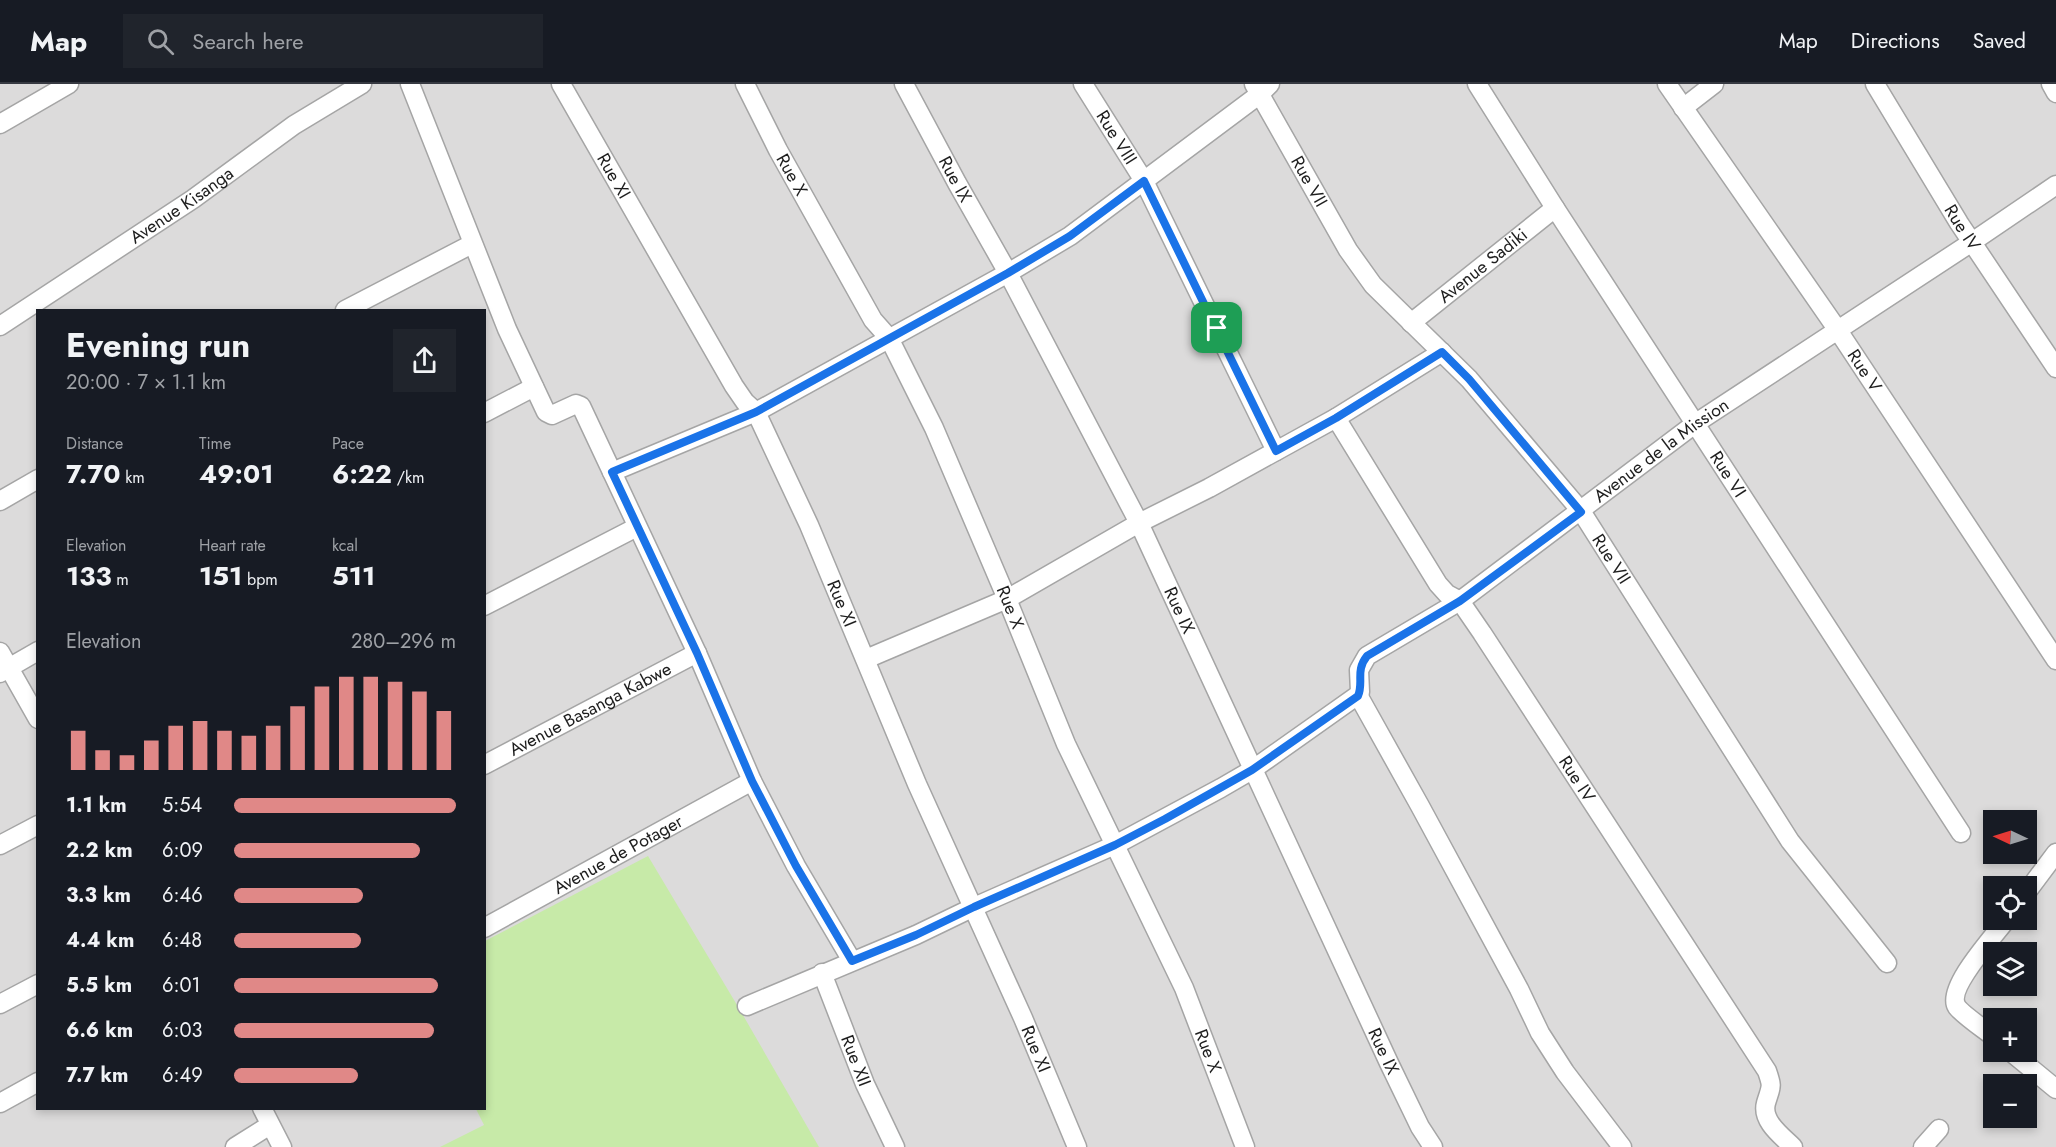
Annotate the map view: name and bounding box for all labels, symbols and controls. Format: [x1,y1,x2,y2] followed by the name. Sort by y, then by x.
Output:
[123,14,543,68] search box
[30,21,87,62] text: Map
[144,25,177,58] icon: search
[192,25,304,57] text: Search here
[1779,26,1818,56] text: Map
[1851,26,1940,56] text: Directions
[1973,26,2026,56] text: Saved
[1090,105,1143,169] street label: Rue VIII
[590,148,637,204] street label: Rue XI
[770,149,814,200] street label: Rue X
[1284,151,1334,212] street label: Rue VII
[932,152,978,207] street label: Rue IX
[125,161,239,250] street label: Avenue Kisanga
[1938,199,1987,256] street label: Rue IV
[1433,222,1533,309] street label: Avenue Sadiki
[1191,302,1242,353] pin
[1200,311,1233,344] icon: arrive
[66,322,250,369] text: Evening run
[393,329,456,392] button: share
[1841,344,1888,397] street label: Rue V
[66,368,226,397] text: 20:00 · 7 × 1.1 km
[1588,392,1734,509] street label: Avenue de la Mission
[66,432,123,455] text: Distance
[199,432,231,455] text: Time
[332,432,364,455] text: Pace
[1703,446,1753,503] street label: Rue VI
[66,455,120,493] text: 7.70
[199,455,273,493] text: 49:01
[332,455,392,493] text: 6:22
[120,466,145,489] text: km
[392,466,424,489] text: /km
[1586,529,1637,589] street label: Rue VII
[66,534,126,557] text: Elevation
[199,534,266,557] text: Heart rate
[332,534,358,557] text: kcal
[66,557,112,595] text: 133
[199,557,242,595] text: 151
[332,557,375,595] text: 511
[112,568,129,591] text: m
[242,568,278,591] text: bpm
[820,576,863,631] street label: Rue XI
[990,582,1031,633] street label: Rue X
[1157,583,1201,638] street label: Rue IX
[66,627,141,656] text: Elevation
[351,627,456,656] text: 280–296 m
[504,656,676,763] street label: Avenue Basanga Kabwe
[1552,751,1602,807] street label: Rue IV
[66,791,127,820] text: 1.1 km
[162,791,202,820] text: 5:54
[549,808,688,901] street label: Avenue de Potager
[1983,810,2037,864] north arrow
[1983,810,2037,1128] map controls
[66,836,133,865] text: 2.2 km
[162,836,203,865] text: 6:09
[1983,876,2037,930] button: locate
[66,881,131,910] text: 3.3 km
[162,881,203,910] text: 6:46
[66,926,134,955] text: 4.4 km
[162,926,202,955] text: 6:48
[1983,942,2037,996] button: layers
[66,971,132,1000] text: 5.5 km
[162,971,201,1000] text: 6:01
[1983,1008,2037,1062] button: +
[66,1016,133,1045] text: 6.6 km
[162,1016,202,1045] text: 6:03
[1014,1021,1057,1076] street label: Rue XI
[1362,1024,1406,1079] street label: Rue IX
[1188,1025,1228,1076] street label: Rue X
[834,1031,878,1090] street label: Rue XII
[66,1061,129,1090] text: 7.7 km
[162,1061,203,1090] text: 6:49
[1983,1074,2037,1128] button: −

